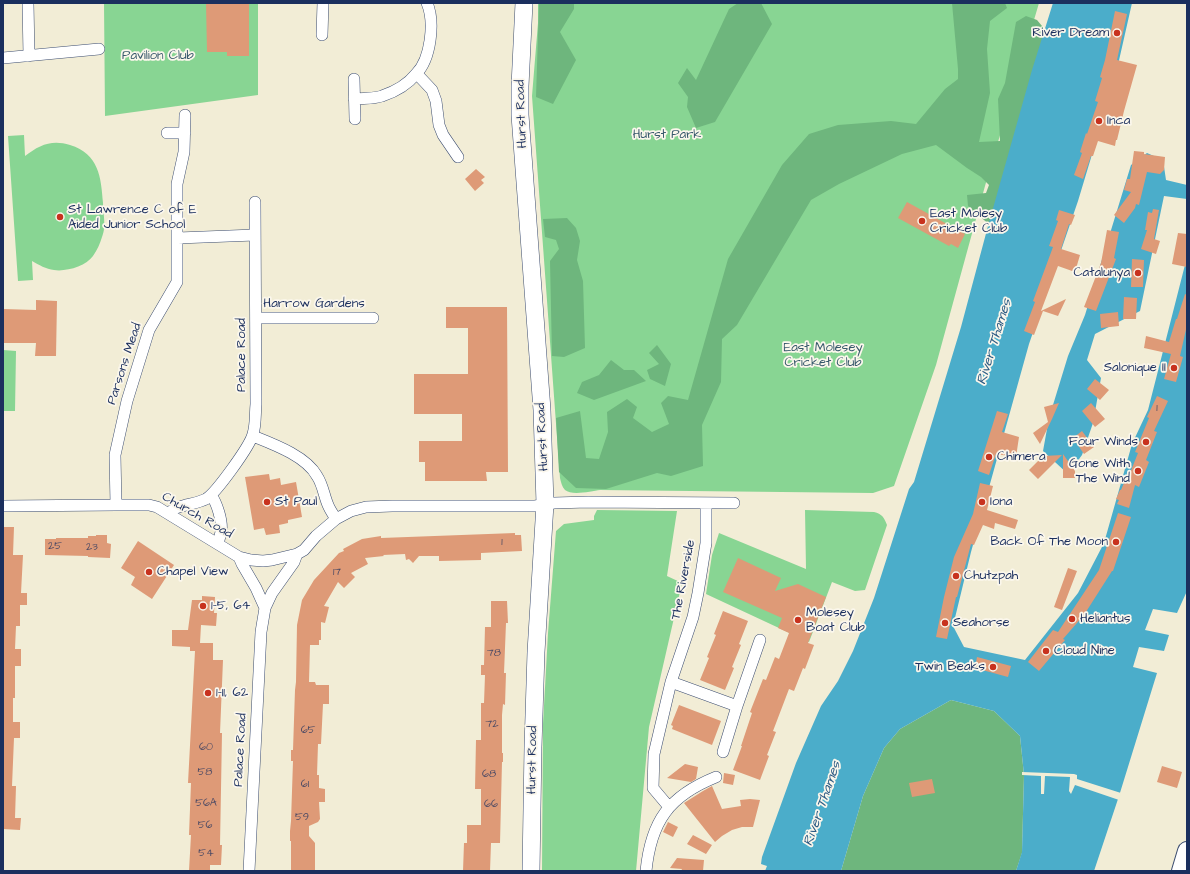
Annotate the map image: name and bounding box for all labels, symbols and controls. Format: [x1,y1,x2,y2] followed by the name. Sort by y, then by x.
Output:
[1032,25,1109,41] place label: River Dream
[1112,28,1122,38] marker: River Dream
[122,48,194,64] park label: Pavilion Club
[513,80,531,148] street label: Hurst Road
[1107,113,1130,129] place label: Inca
[1094,116,1104,126] marker: Inca
[633,127,701,143] park label: Hurst Park
[68,202,196,233] place label: St Lawrence C of E Aided Junior School
[930,206,1007,237] place label: East Molesy Cricket Club
[55,212,65,222] marker: St Lawrence C of E Aided Junior School
[917,216,927,226] marker: East Molesy Cricket Club
[1073,265,1130,281] place label: Catalunya
[1133,268,1143,278] marker: Catalunya
[263,296,365,312] street label: Harrow Gardens
[974,297,1016,387] water label: River Thames
[234,318,250,392] street label: Palace Road
[104,321,146,407] street label: Parsons Mead
[783,340,863,371] park label: East Molesey Cricket Club
[1104,360,1166,376] place label: Salonique II
[1169,363,1179,373] marker: Salonique II
[533,402,553,472] street label: Hurst Road
[1156,402,1158,416] house number: 1
[1069,434,1138,450] place label: Four Winds
[1141,437,1151,447] marker: Four Winds
[997,449,1046,465] place label: Chimera
[984,452,994,462] marker: Chimera
[1069,456,1130,487] place label: Gone With The Wind
[1133,466,1143,476] marker: Gone With The Wind
[159,489,235,543] street label: Church Road
[275,494,317,510] place label: St Paul
[990,494,1012,510] place label: Iona
[262,497,272,507] marker: St Paul
[977,497,987,507] marker: Iona
[990,534,1108,550] place label: Back Of The Moon
[501,536,503,550] house number: 1
[1111,537,1121,547] marker: Back Of The Moon
[669,539,699,621] street label: The Riverside
[48,540,62,554] house number: 25
[86,541,98,555] house number: 23
[157,564,228,580] place label: Chapel View
[333,566,341,580] house number: 17
[144,567,154,577] marker: Chapel View
[964,568,1018,584] place label: Chutzpah
[951,571,961,581] marker: Chutzpah
[211,598,250,614] place label: 1-5, 64
[198,601,208,611] marker: 1-5, 64
[806,605,865,636] place label: Molesey Boat Club
[1080,611,1130,627] place label: Heliantus
[1067,614,1077,624] marker: Heliantus
[793,615,803,625] marker: Molesey Boat Club
[953,615,1009,631] place label: Seahorse
[940,618,950,628] marker: Seahorse
[1054,643,1115,659] place label: Cloud Nine
[1041,646,1051,656] marker: Cloud Nine
[487,647,501,661] house number: 78
[915,659,985,675] place label: Twin Beaks
[988,662,998,672] marker: Twin Beaks
[216,685,248,701] place label: 1-11, 62
[203,688,213,698] marker: 1-11, 62
[231,713,251,787] street label: Palace Road
[485,718,499,732] house number: 72
[301,724,315,738] house number: 65
[525,726,541,794] street label: Hurst Road
[199,741,213,755] house number: 60
[801,759,845,849] water label: River Thames
[198,766,212,780] house number: 58
[482,768,496,782] house number: 68
[301,778,309,792] house number: 61
[195,797,217,811] house number: 56A
[484,798,498,812] house number: 66
[295,811,309,825] house number: 59
[198,819,212,833] house number: 56
[198,847,214,861] house number: 54

